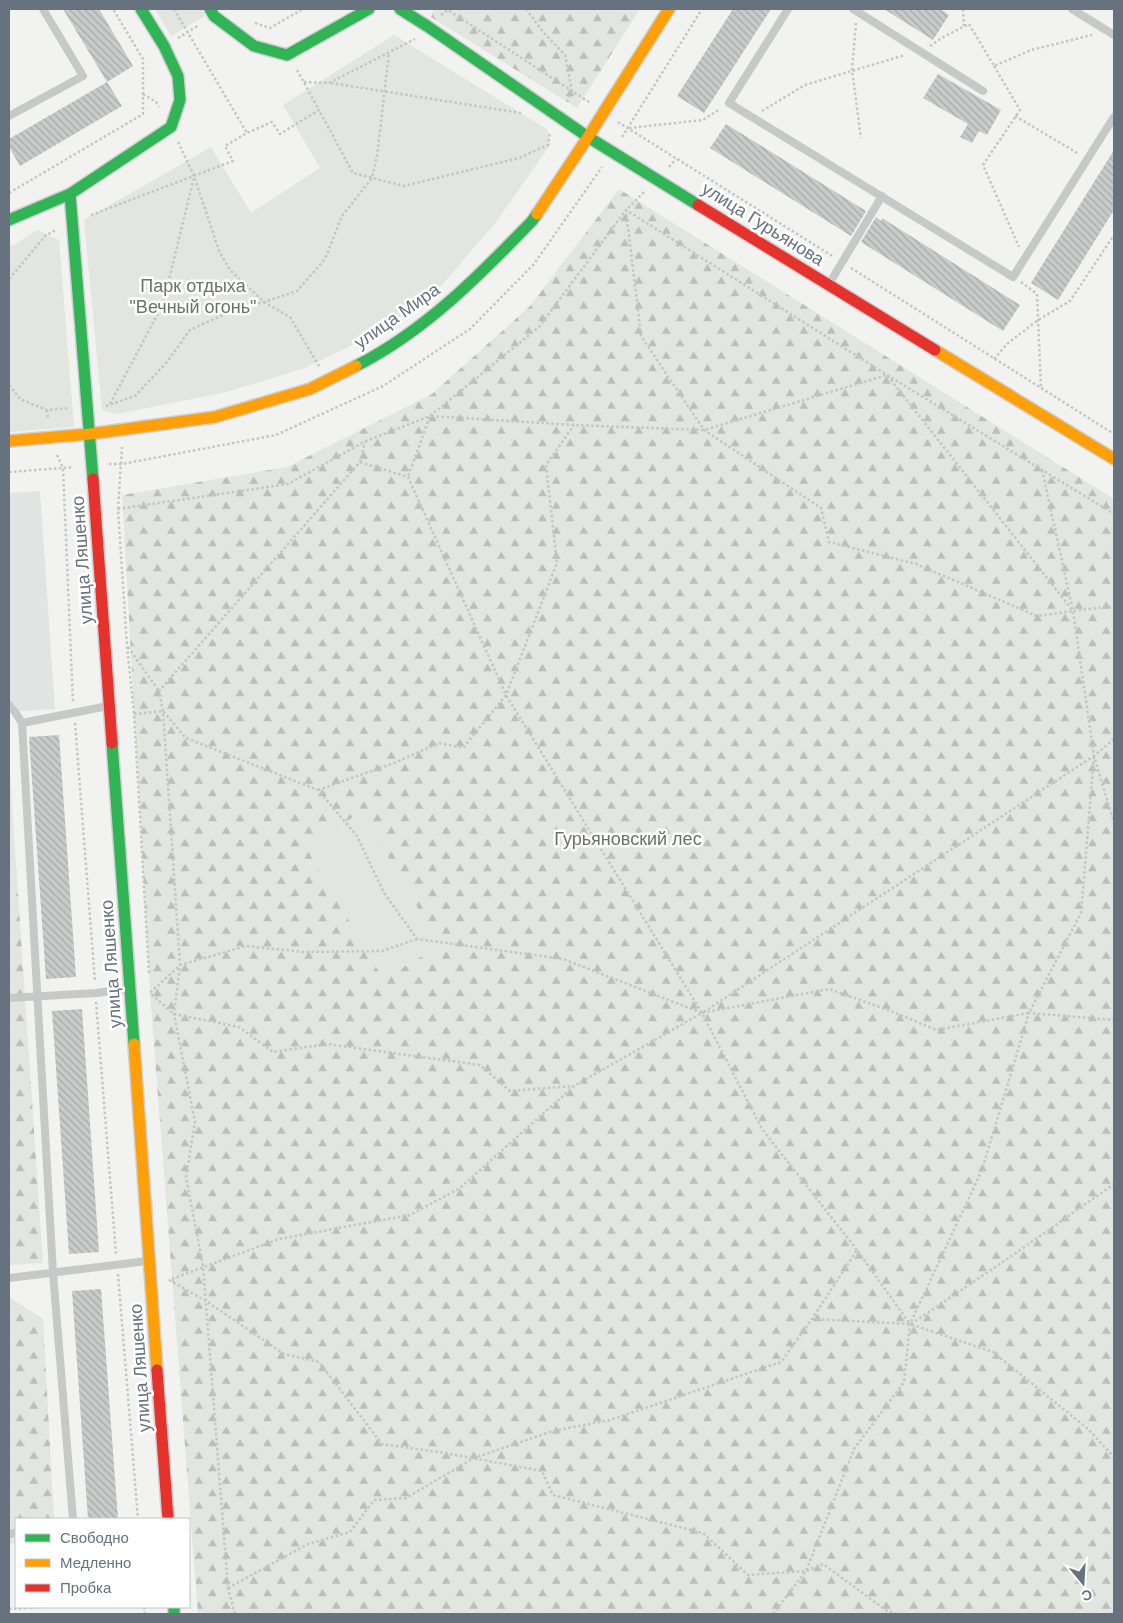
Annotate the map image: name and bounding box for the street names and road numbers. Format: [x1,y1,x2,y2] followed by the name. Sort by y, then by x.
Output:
[698,178,829,270] street label: улица Гурьянова
[350,279,444,353] street label: улица Мира
[68,495,96,625] street label: улица Ляшенко
[97,899,125,1029] street label: улица Ляшенко
[126,1303,154,1433] street label: улица Ляшенко

